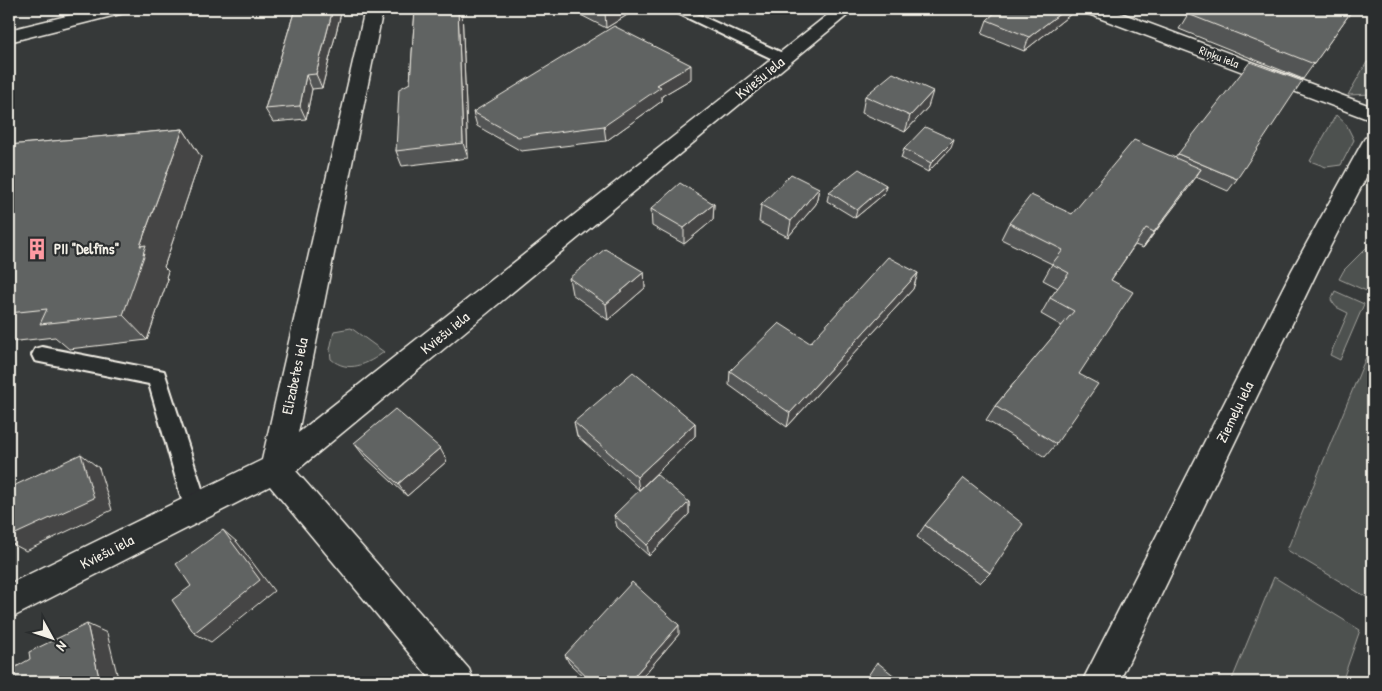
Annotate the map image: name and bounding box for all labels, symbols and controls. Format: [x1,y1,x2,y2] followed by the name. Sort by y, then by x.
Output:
[1197,41,1242,72] street label: Riņķu iela
[731,51,789,104] street label: Kviešu iela
[24,236,50,262] building icon: PII "Delfīns"
[54,238,119,259] place label: PII "Delfīns"
[416,306,474,359] street label: Kviešu iela
[276,335,313,416] street label: Elizabetes iela
[1211,378,1258,446] street label: Ziemeļu iela
[76,529,137,574] street label: Kviešu iela
[28,614,78,664] north arrow
[52,638,72,656] text: N

